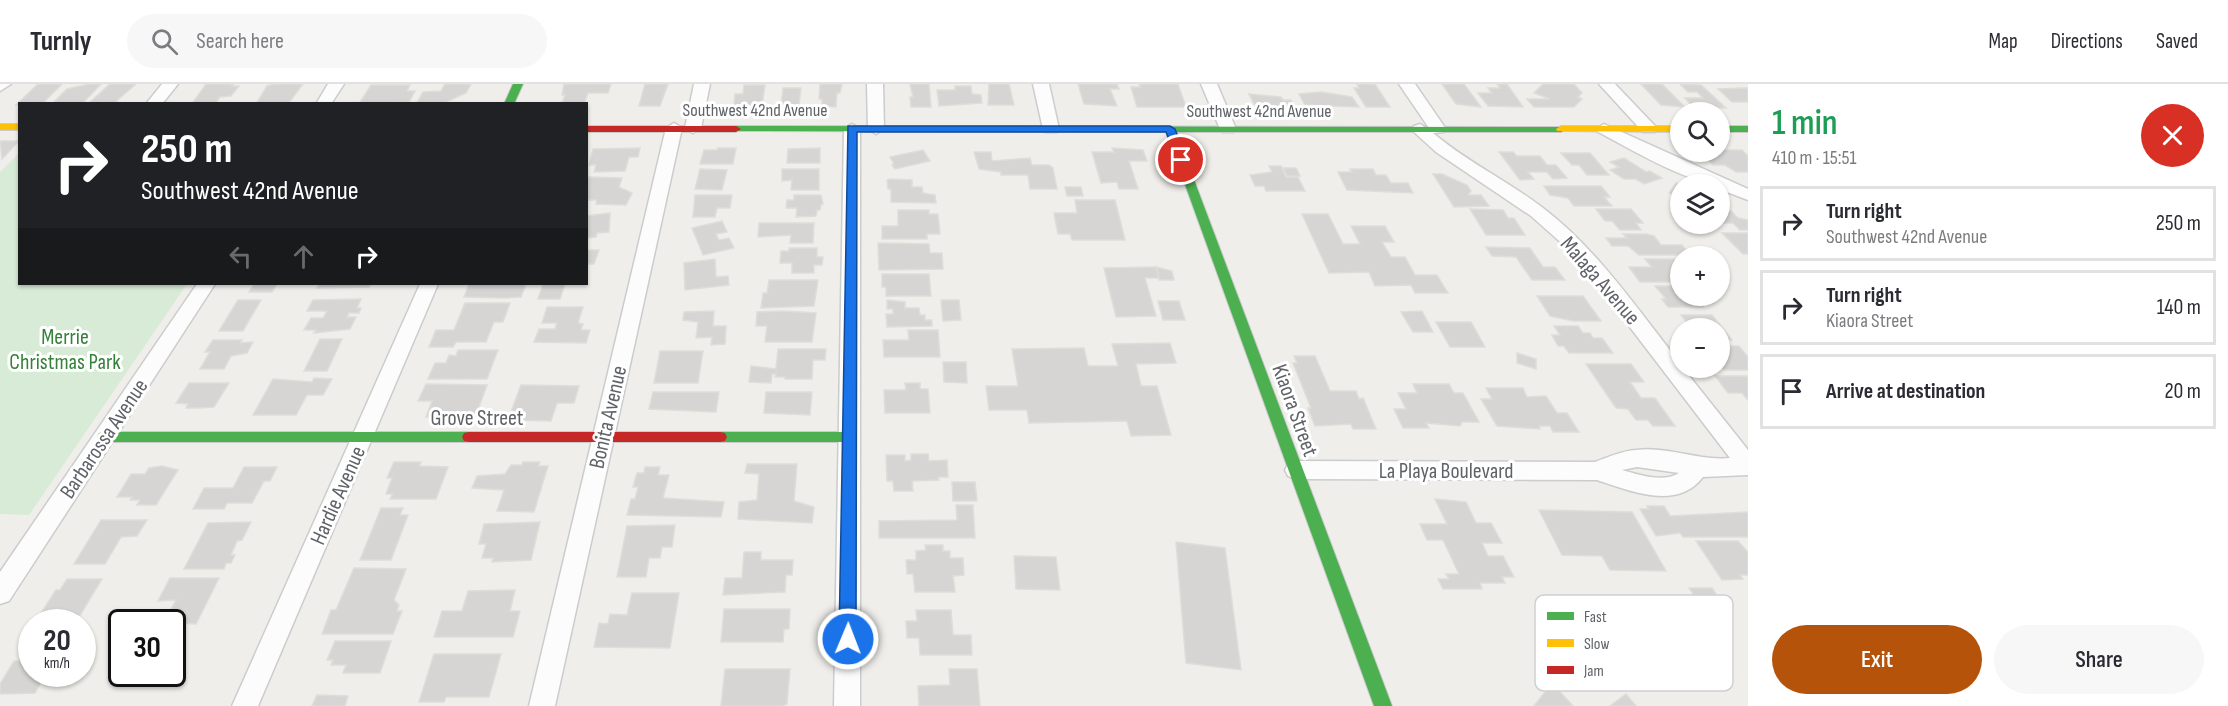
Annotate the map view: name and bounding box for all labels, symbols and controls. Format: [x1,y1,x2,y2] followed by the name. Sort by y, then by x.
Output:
[127,14,547,68] search box
[30,25,91,58] text: Turnly
[148,25,181,58] icon: search
[196,28,284,55] text: Search here
[1988,29,2018,54] text: Map
[2051,29,2123,54] text: Directions
[2156,29,2198,54] text: Saved
[682,100,828,121] street label: Southwest 42nd Avenue
[1186,101,1332,122] street label: Southwest 42nd Avenue
[1670,102,1730,378] map controls
[1670,102,1730,162] button: search
[1772,102,1837,145] text: 1 min
[2141,104,2204,167] button: close
[141,124,232,175] text: 250 m
[42,126,120,204] icon: right
[1155,134,1206,185] pin
[1164,143,1197,176] icon: arrive
[1772,146,1857,170] text: 410 m · 15:51
[1670,174,1730,234] button: layers
[141,175,359,207] text: Southwest 42nd Avenue
[1826,198,1902,225] text: Turn right
[1775,207,1808,240] icon: right
[2156,210,2201,237] text: 250 m
[1826,225,1987,249] text: Southwest 42nd Avenue
[1554,231,1646,331] street label: Malaga Avenue
[224,240,257,273] icon: left
[287,240,320,273] icon: ahead
[350,240,383,273] icon: right
[1670,246,1730,306] button: +
[1826,282,1902,309] text: Turn right
[1775,291,1808,324] icon: right
[2157,294,2201,321] text: 140 m
[1826,309,1913,333] text: Kiaora Street
[1670,318,1730,378] button: −
[9,324,121,376] park label: Merrie Christmas Park
[1265,361,1324,461] street label: Kiaora Street
[584,363,633,471] street label: Bonita Avenue
[54,374,154,504] street label: Barbarossa Avenue
[1775,375,1808,408] icon: arrive
[1826,378,1985,405] text: Arrive at destination
[2165,378,2201,405] text: 20 m
[430,405,524,432] street label: Grove Street
[305,442,372,549] street label: Hardie Avenue
[1379,458,1513,485] street label: La Playa Boulevard
[1535,595,1733,691] legend
[816,607,880,671] position arrow
[1584,608,1607,627] text: Fast
[108,609,186,687] speed limit sign: 30
[43,623,71,659] text: 20
[1772,625,1982,694] button: Exit
[1994,625,2204,694] button: Share
[1584,635,1609,654] text: Slow
[44,654,70,673] text: km/h
[1583,662,1604,681] text: Jam

